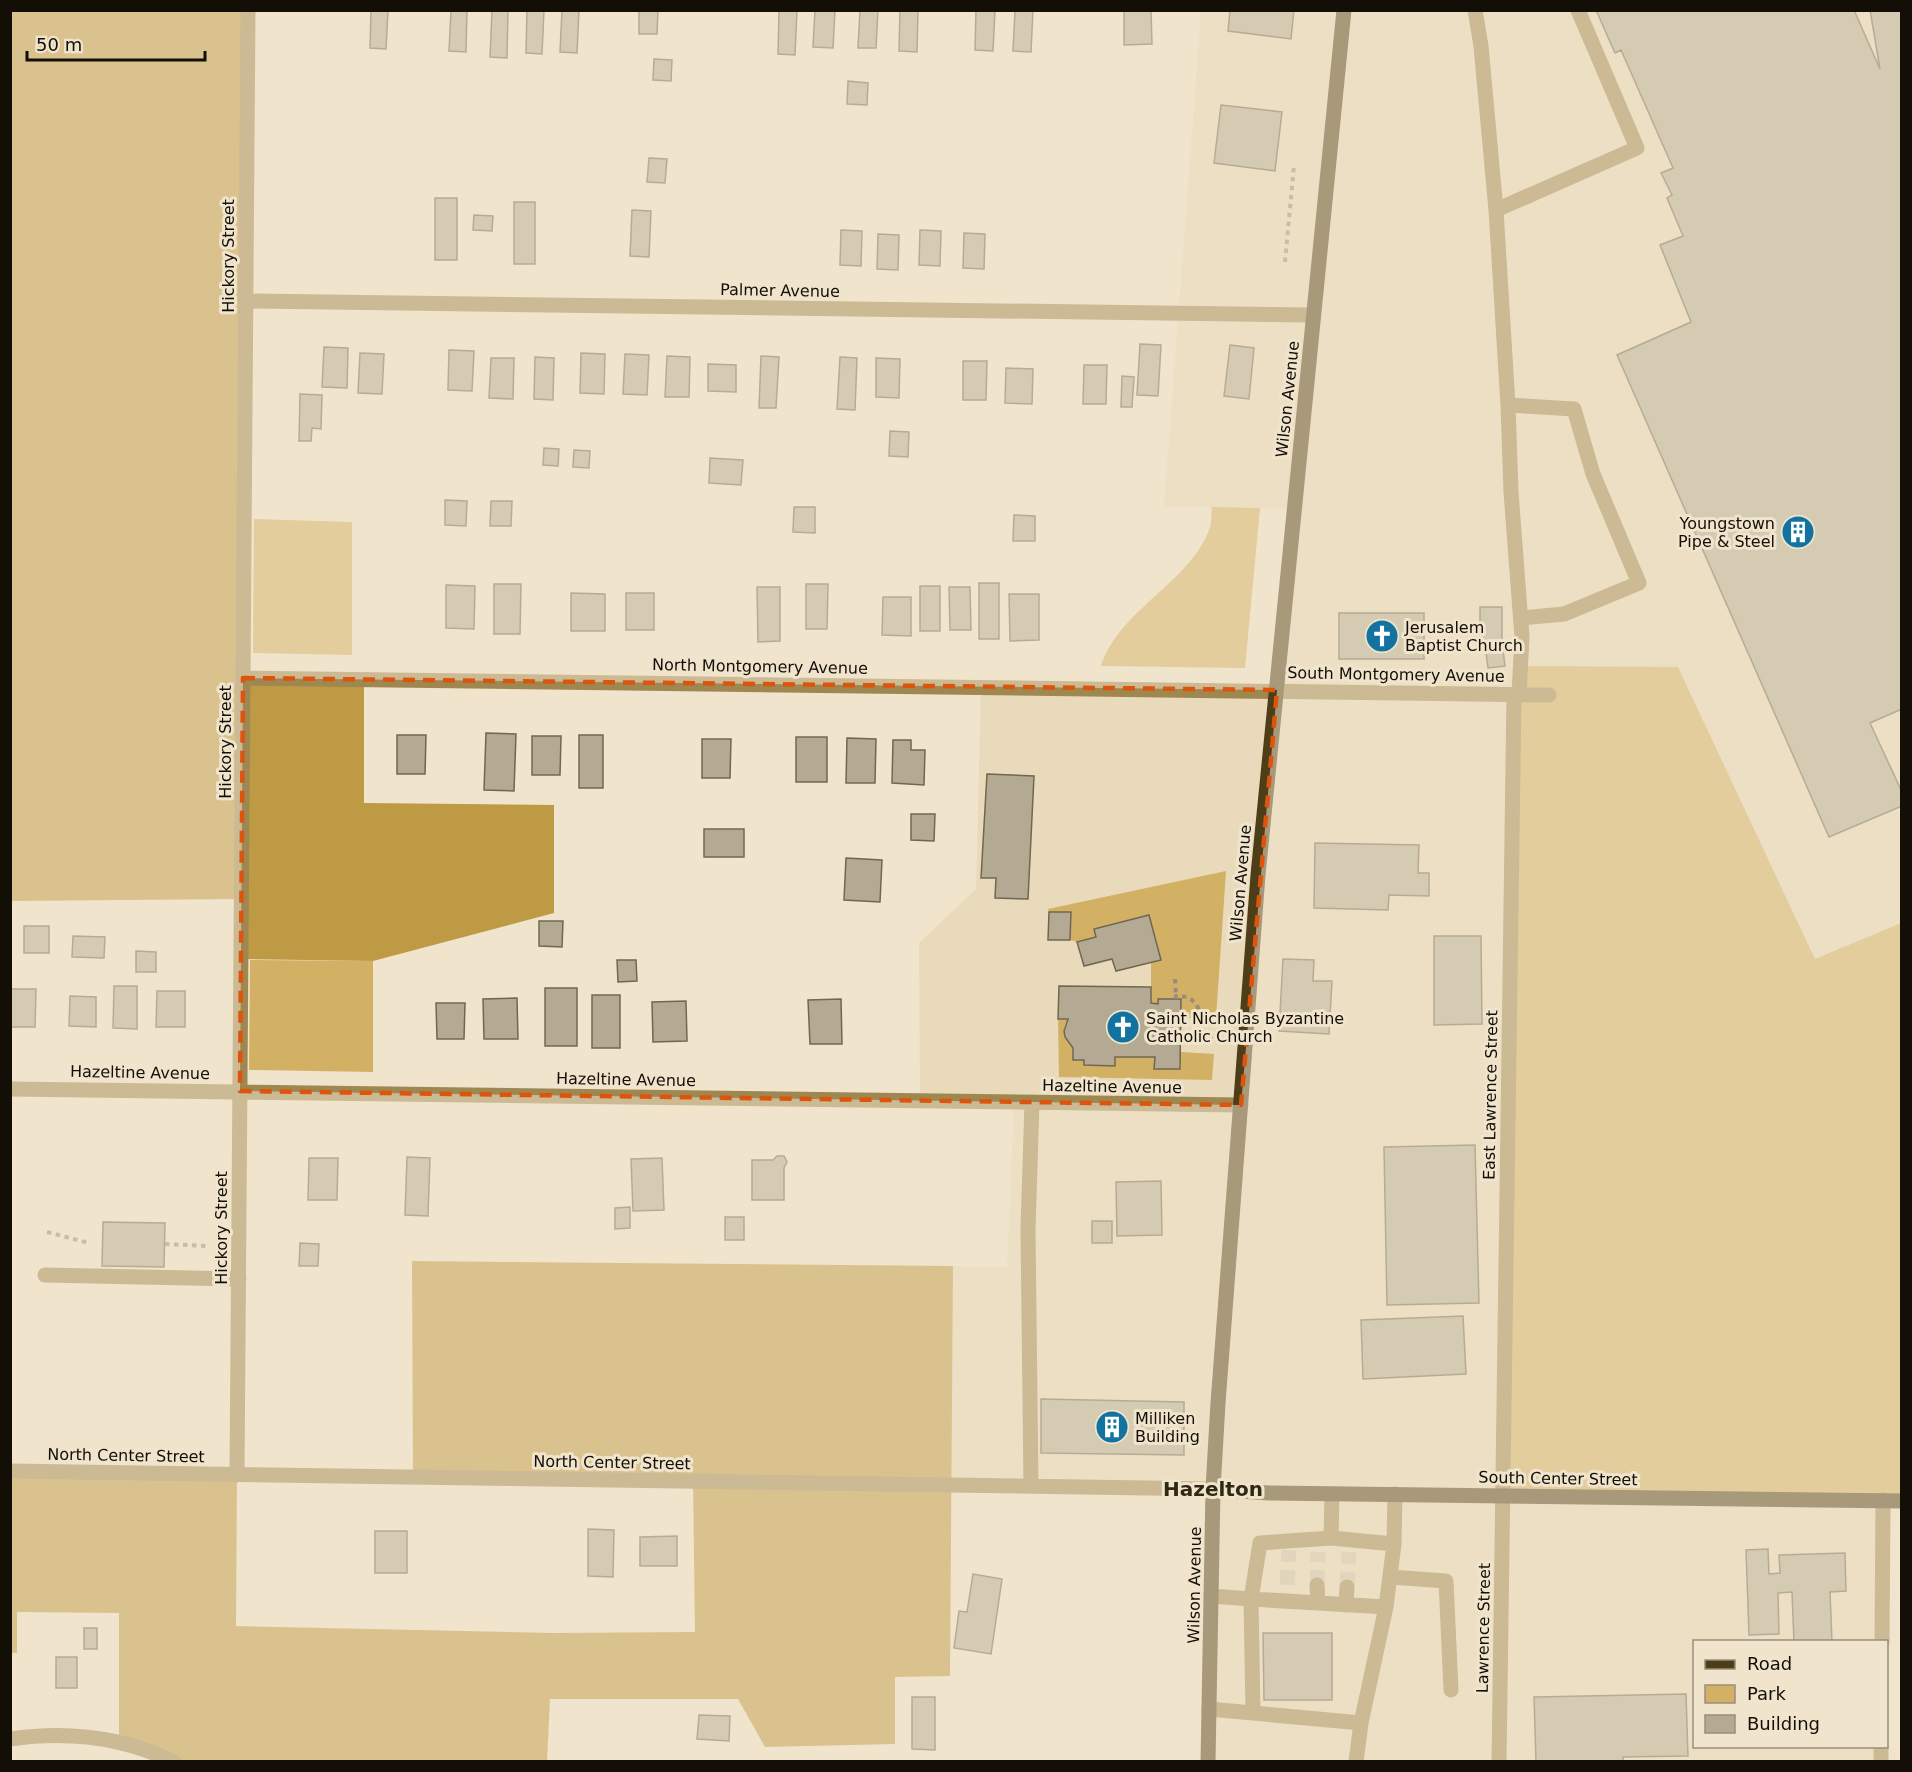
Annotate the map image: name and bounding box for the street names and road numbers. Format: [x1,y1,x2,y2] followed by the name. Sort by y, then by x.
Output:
[219,199,238,313] street label: Hickory Street
[720,280,840,301] street label: Palmer Avenue
[1272,340,1303,458] street label: Wilson Avenue
[652,655,868,678] street label: North Montgomery Avenue
[1287,663,1505,686] street label: South Montgomery Avenue
[216,685,235,799] street label: Hickory Street
[1226,824,1255,942] street label: Wilson Avenue
[1480,1010,1501,1180] street label: East Lawrence Street
[70,1062,210,1083] street label: Hazeltine Avenue
[556,1069,696,1090] street label: Hazeltine Avenue
[1042,1076,1182,1097] street label: Hazeltine Avenue
[212,1171,231,1285] street label: Hickory Street
[47,1445,205,1466] street label: North Center Street
[533,1452,691,1473] street label: North Center Street
[1478,1468,1638,1489] street label: South Center Street
[1184,1526,1205,1644] street label: Wilson Avenue
[1473,1563,1494,1693] street label: Lawrence Street

